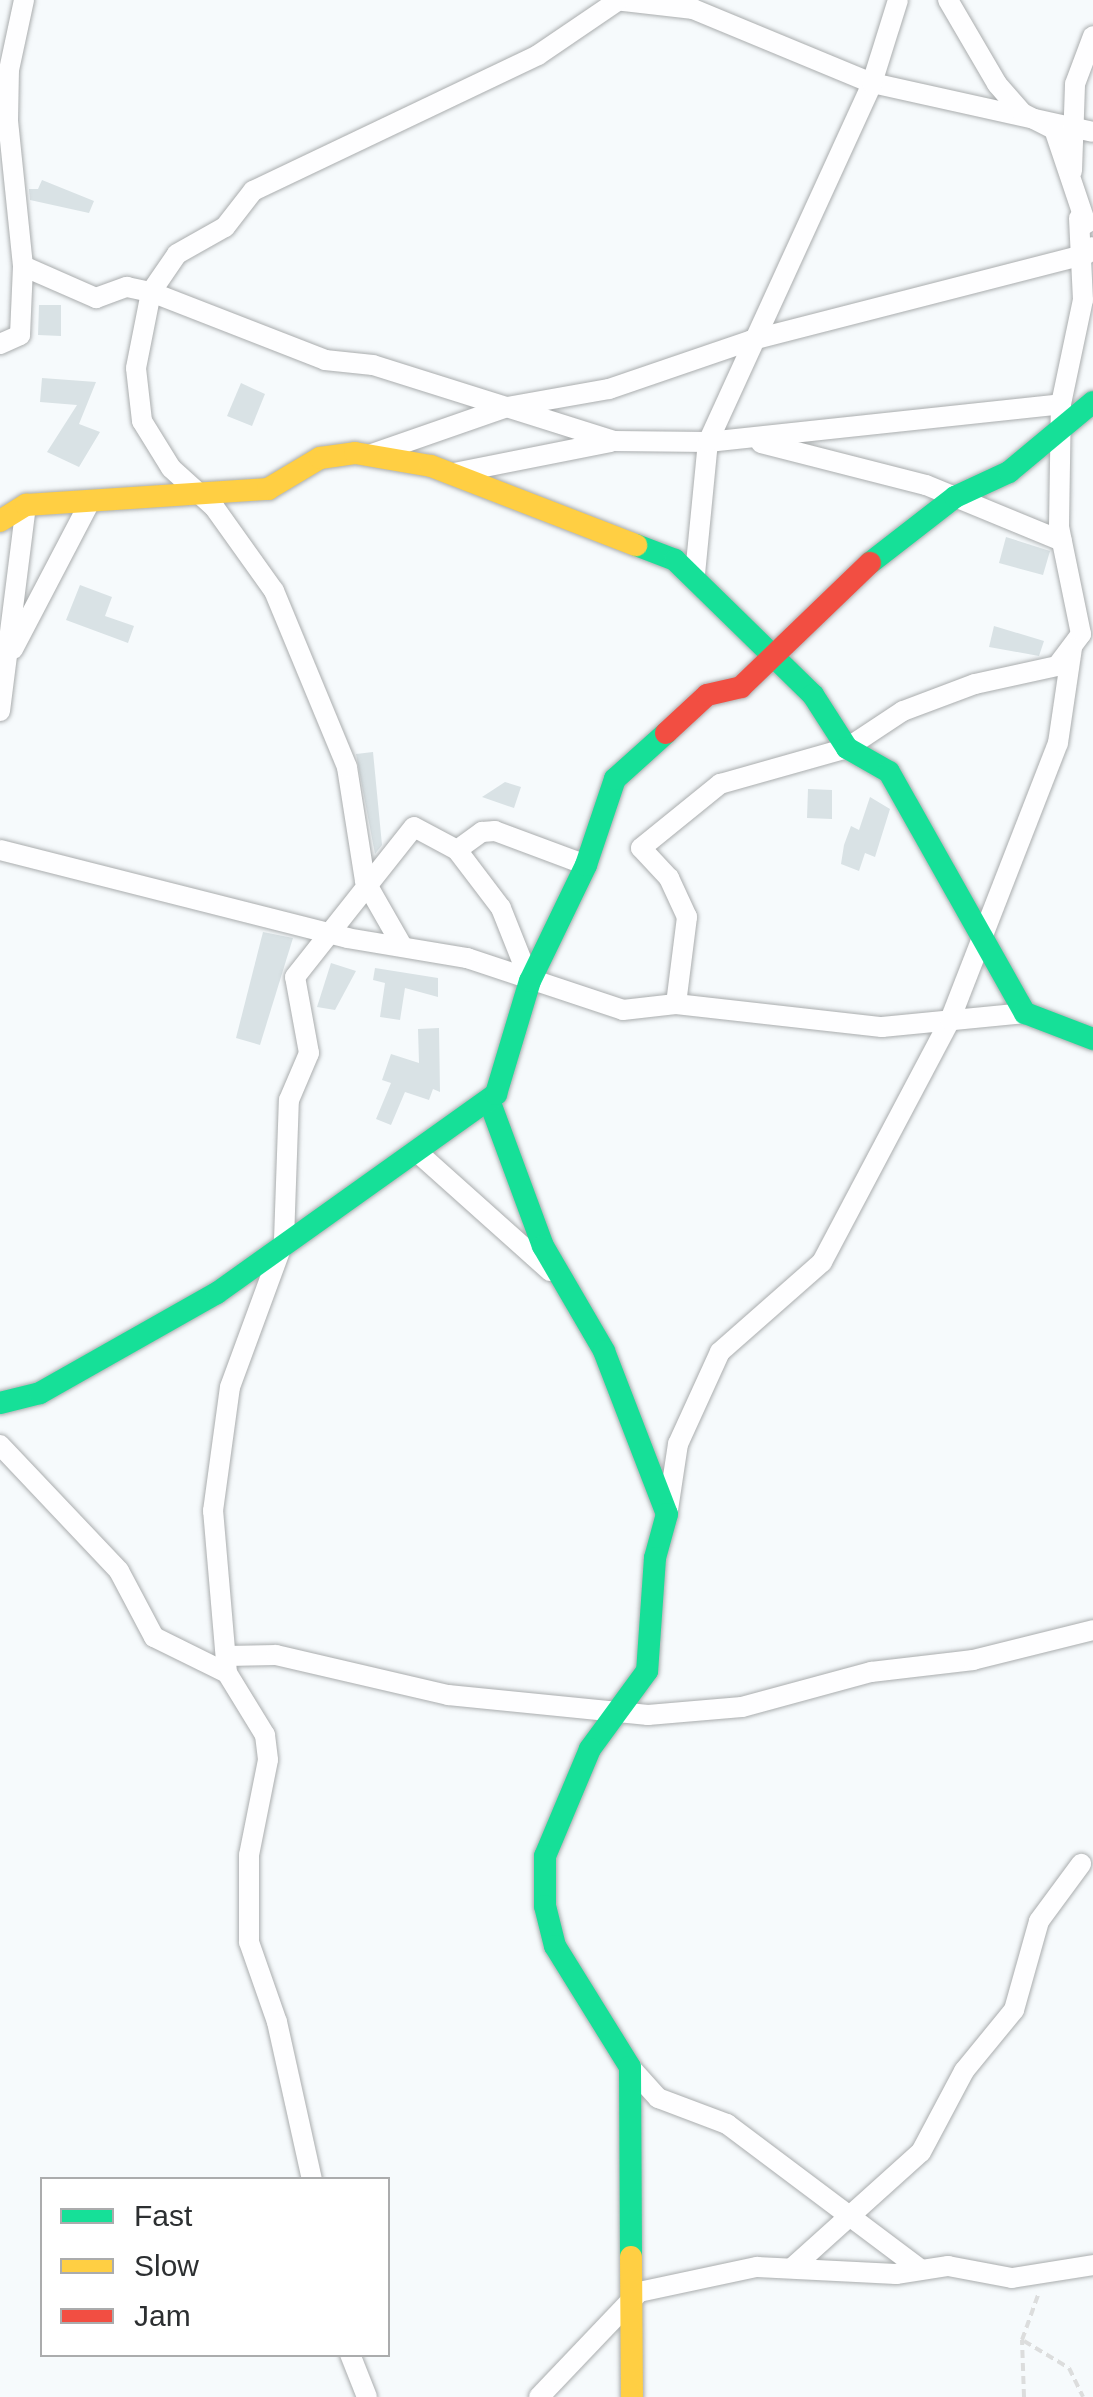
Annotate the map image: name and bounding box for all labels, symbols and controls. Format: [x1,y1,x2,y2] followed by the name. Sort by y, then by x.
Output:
[40,2177,390,2357] legend
[134,2199,192,2232] text: Fast
[134,2249,199,2282] text: Slow
[134,2299,191,2332] text: Jam

